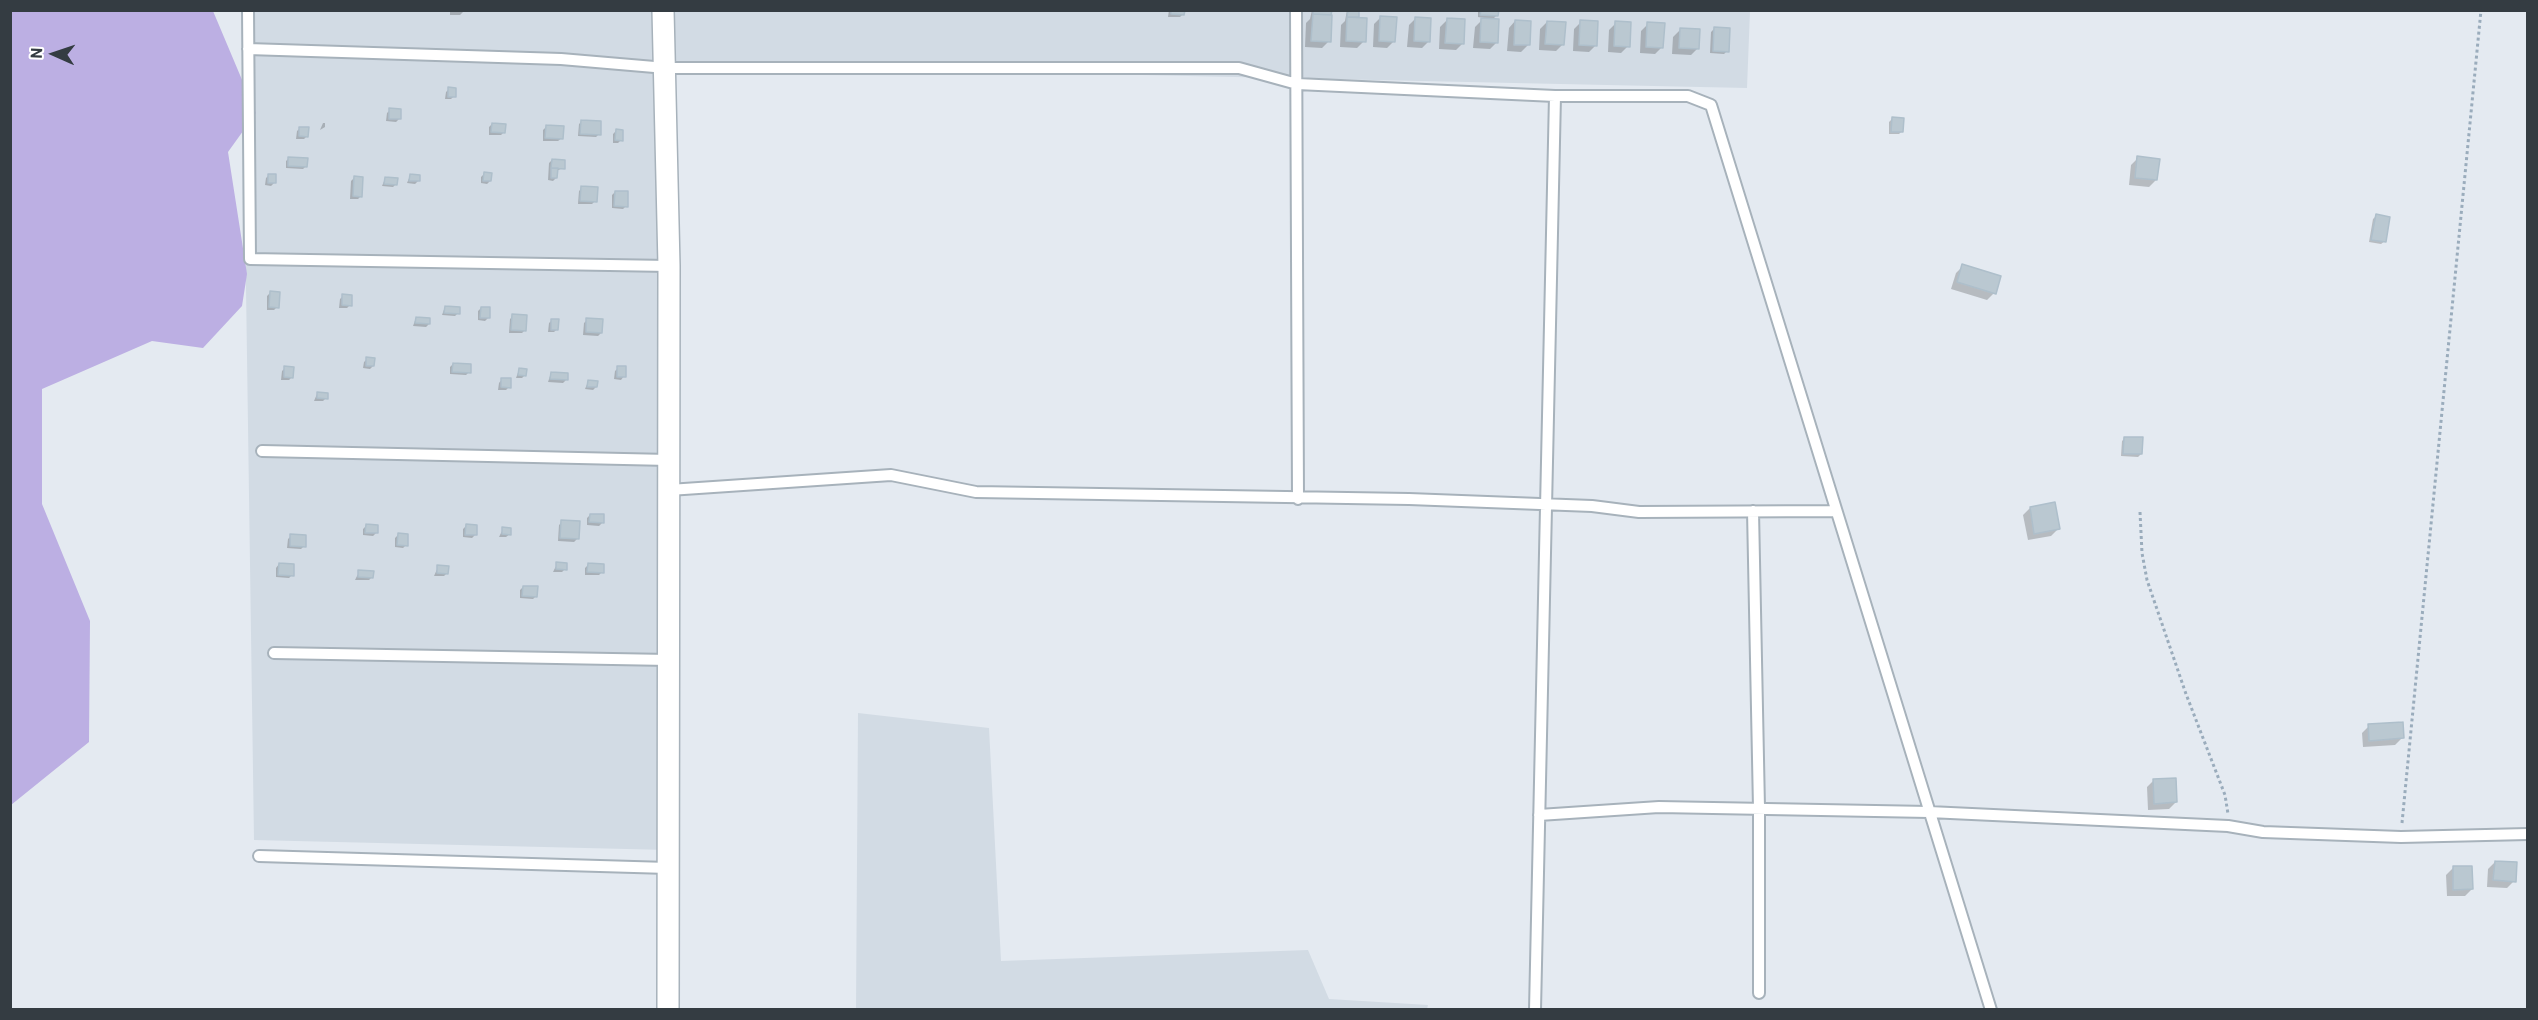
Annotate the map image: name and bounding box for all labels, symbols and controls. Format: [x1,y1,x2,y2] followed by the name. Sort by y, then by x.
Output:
[24,24,84,84] north arrow
[26,47,45,59] text: N

